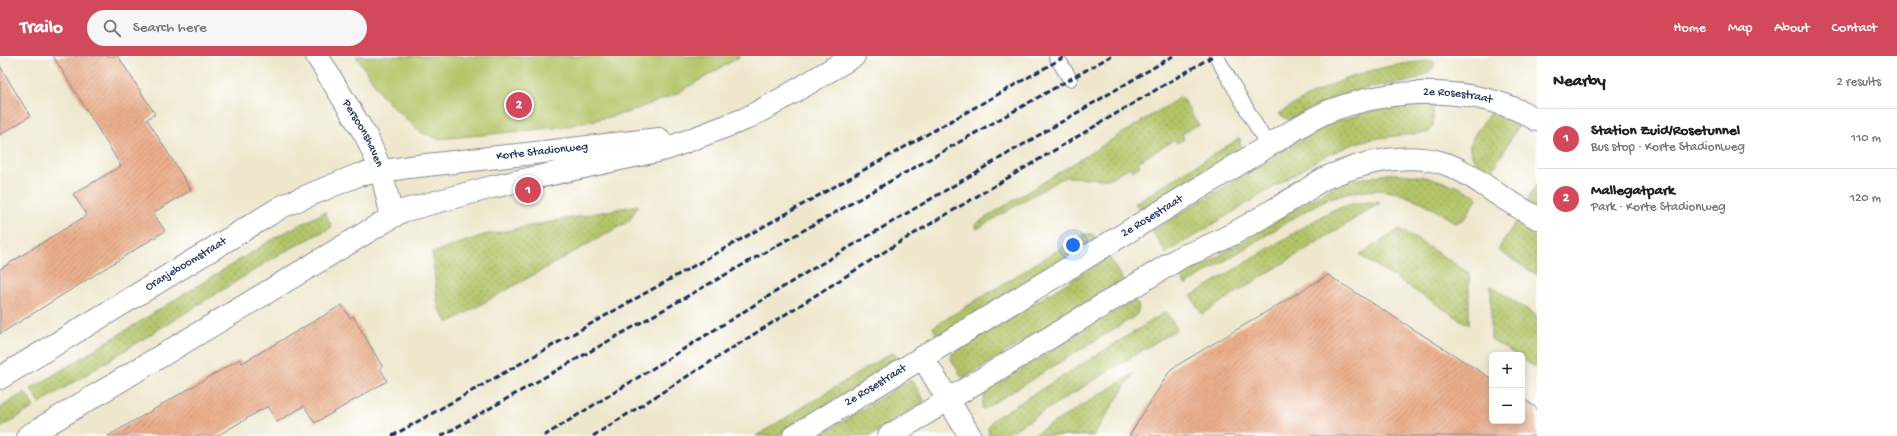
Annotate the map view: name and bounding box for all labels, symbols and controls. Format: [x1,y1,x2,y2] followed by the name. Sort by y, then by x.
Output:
[87,10,367,46] search box
[20,17,63,40] text: Trailo
[101,17,123,39] icon: search
[133,19,207,37] text: Search here
[1674,20,1706,37] text: Home
[1728,20,1752,37] text: Map
[1774,20,1810,37] text: About
[1832,20,1877,37] text: Contact
[1553,72,1606,92] text: Nearby
[1836,75,1881,90] text: 2 results
[1423,86,1495,108] street label: 2e Rosestraat
[506,90,532,120] pin: 2
[338,97,386,170] street label: Persoonshaven
[1591,122,1740,140] text: Station Zuid/Rosetunnel
[1563,131,1569,146] text: 1
[1851,131,1881,146] text: 110 m
[496,140,589,164] street label: Korte Stadionweg
[1591,140,1745,155] text: Bus stop · Korte Stadionweg
[515,175,541,205] pin: 1
[1591,182,1675,200] text: Mallegatpark
[1563,191,1569,206] text: 2
[1850,191,1881,206] text: 120 m
[1119,192,1187,241] street label: 2e Rosestraat
[1591,200,1726,215] text: Park · Korte Stadionweg
[143,234,230,295] street label: Oranjeboomstraat
[1063,235,1083,255] your location
[1489,352,1525,424] map controls
[1489,352,1525,388] button: +
[842,361,910,410] street label: 2e Rosestraat
[1489,388,1525,424] button: −

